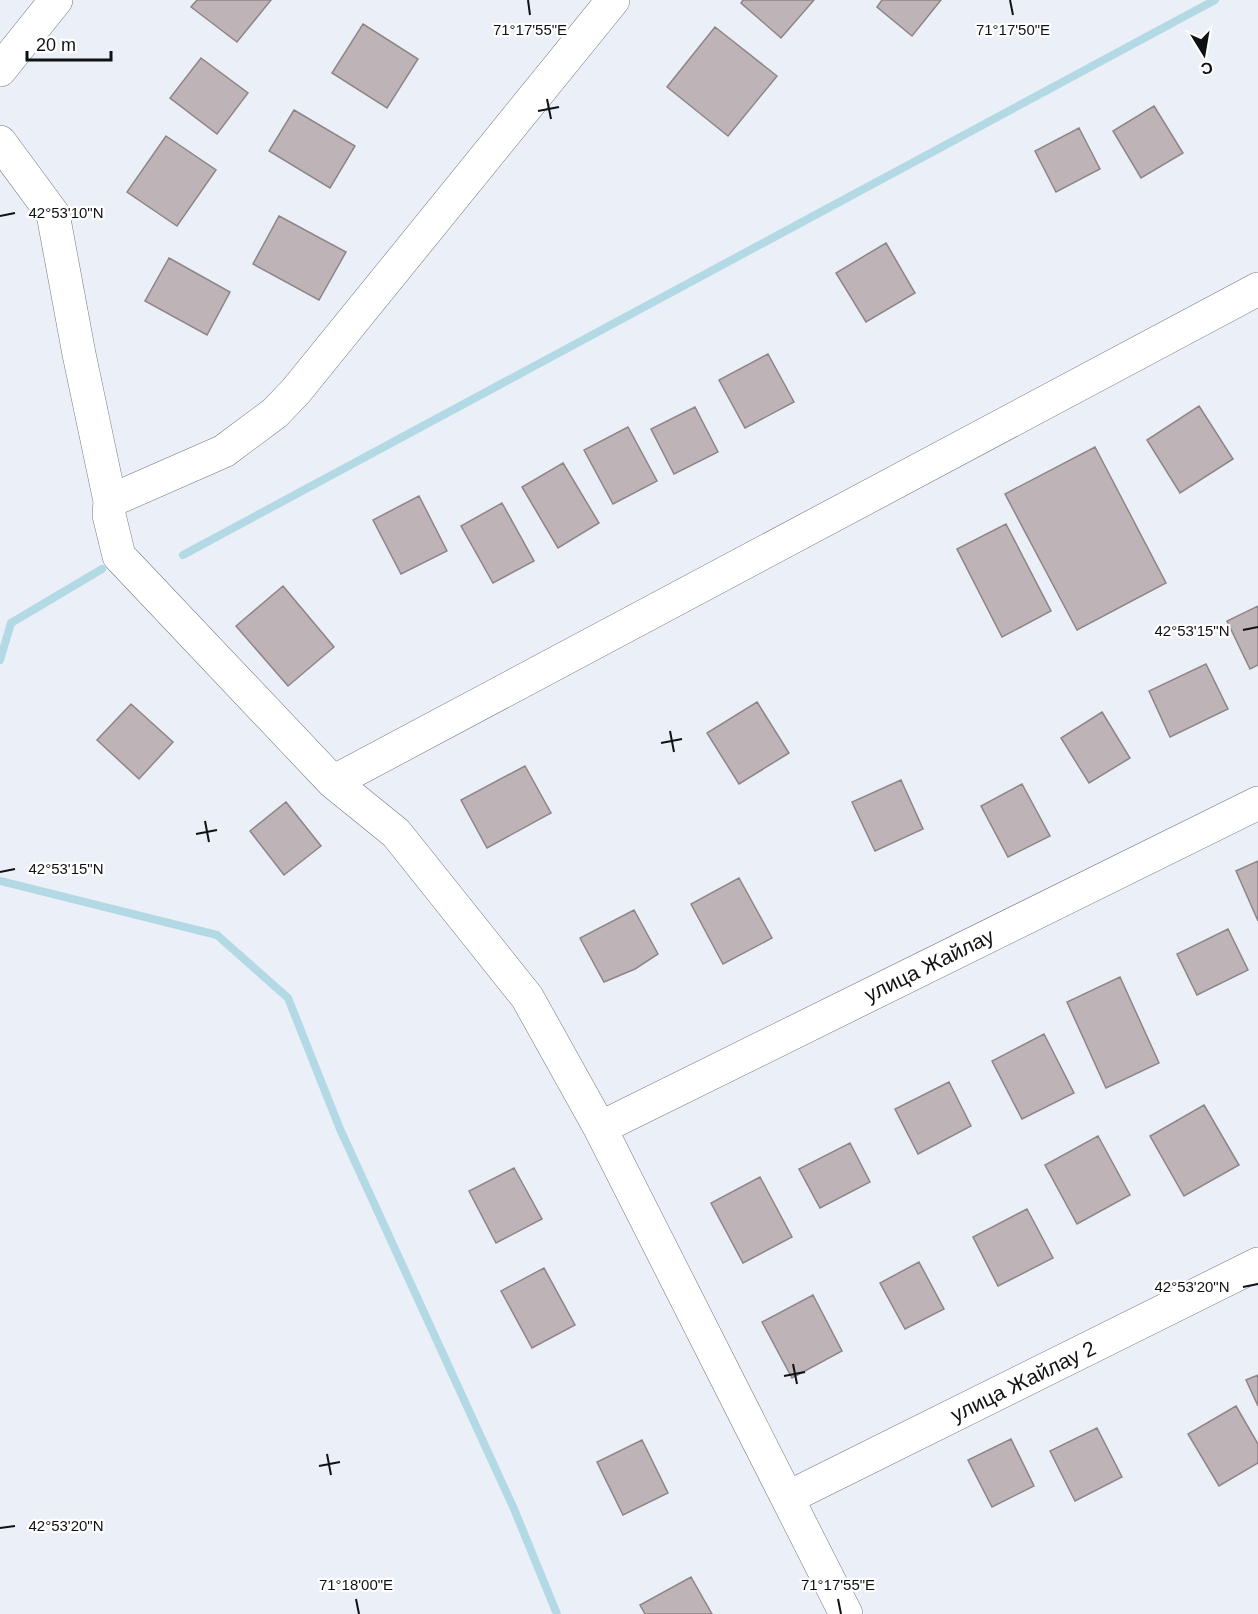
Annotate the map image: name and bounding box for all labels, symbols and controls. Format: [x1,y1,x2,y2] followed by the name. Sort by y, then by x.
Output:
[493,21,567,38] text: 71°17'55"E
[976,21,1050,38] text: 71°17'50"E
[27,24,111,62] scale bar
[1174,24,1234,84] north arrow
[36,35,76,55] text: 20 m
[1199,59,1214,78] text: С
[28,204,104,221] text: 42°53'10"N
[1154,622,1230,639] text: 42°53'15"N
[28,860,104,877] text: 42°53'15"N
[861,924,998,1006] street label: улица Жайлау
[1154,1278,1230,1295] text: 42°53'20"N
[947,1336,1099,1426] street label: улица Жайлау 2
[28,1517,104,1534] text: 42°53'20"N
[319,1576,393,1593] text: 71°18'00"E
[801,1576,875,1593] text: 71°17'55"E

